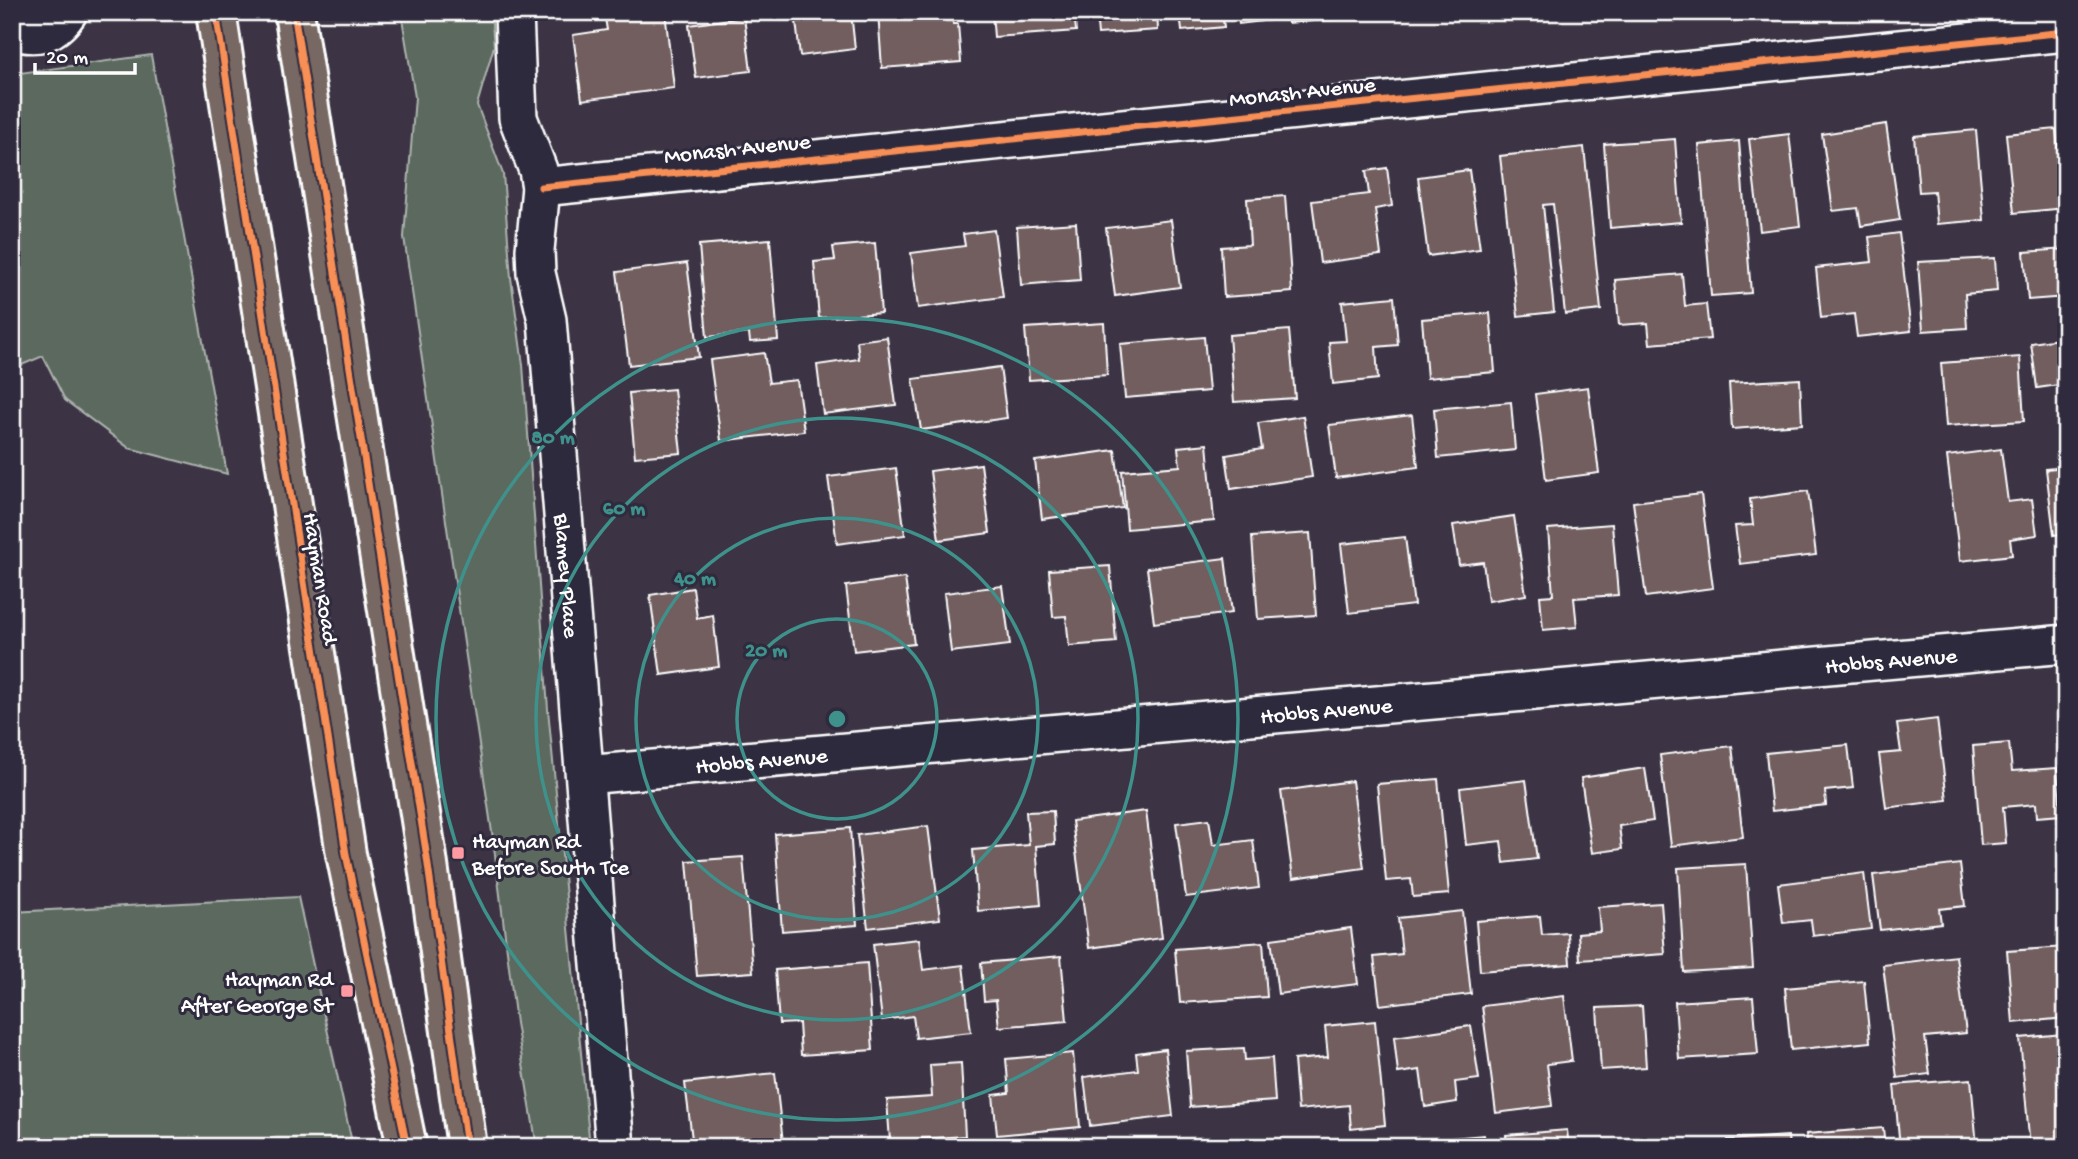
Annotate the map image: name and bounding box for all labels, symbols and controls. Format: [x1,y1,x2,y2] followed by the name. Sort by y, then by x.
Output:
[35,32,135,76] scale bar
[46,47,88,72] text: 20 m
[1228,72,1378,115] street label: Monash Avenue
[663,129,813,172] street label: Monash Avenue
[531,427,575,452] text: 80 m
[603,498,645,523] text: 60 m
[295,511,343,648] street label: Hayman Road
[546,511,583,640] street label: Blamey Place
[673,568,716,593] text: 40 m
[745,640,787,665] text: 20 m
[1824,644,1960,682] street label: Hobbs Avenue
[1259,694,1395,732] street label: Hobbs Avenue
[825,707,849,731] centre of rings
[694,744,830,782] street label: Hobbs Avenue
[471,830,630,883] place label: Hayman Rd Before South Tce
[450,845,466,861] marker: Hayman Rd Before South Tce
[181,968,335,1021] place label: Hayman Rd After George St
[339,983,355,999] marker: Hayman Rd After George St

